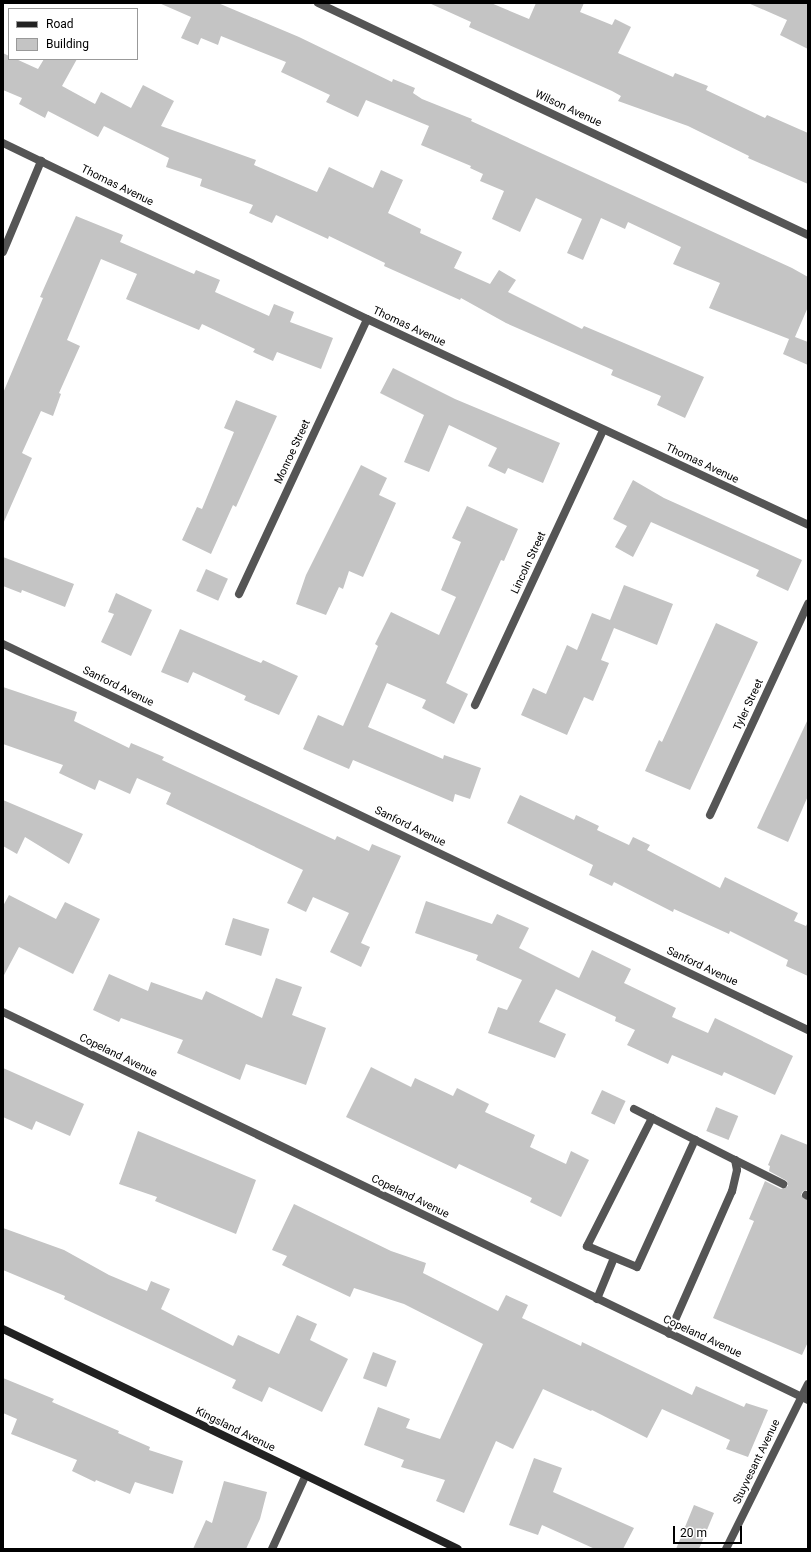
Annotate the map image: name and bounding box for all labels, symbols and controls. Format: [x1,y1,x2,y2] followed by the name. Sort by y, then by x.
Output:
[8,8,138,60] legend
[46,17,74,31] text: Road
[46,37,89,51] text: Building
[533,88,603,130] street label: Wilson Avenue
[79,163,155,209] street label: Thomas Avenue
[370,304,448,350] street label: Thomas Avenue
[272,418,314,486] street label: Monroe Street
[663,441,741,487] street label: Thomas Avenue
[509,530,549,596] street label: Lincoln Street
[80,664,156,710] street label: Sanford Avenue
[731,677,767,733] street label: Tyler Street
[372,804,448,850] street label: Sanford Avenue
[664,945,740,989] street label: Sanford Avenue
[77,1031,159,1081] street label: Copeland Avenue
[369,1172,451,1222] street label: Copeland Avenue
[661,1313,743,1361] street label: Copeland Avenue
[193,1405,277,1455] street label: Kingsland Avenue
[731,1418,783,1506] street label: Stuyvesant Avenue
[675,1518,744,1544] scale bar
[680,1526,707,1540] text: 20 m

